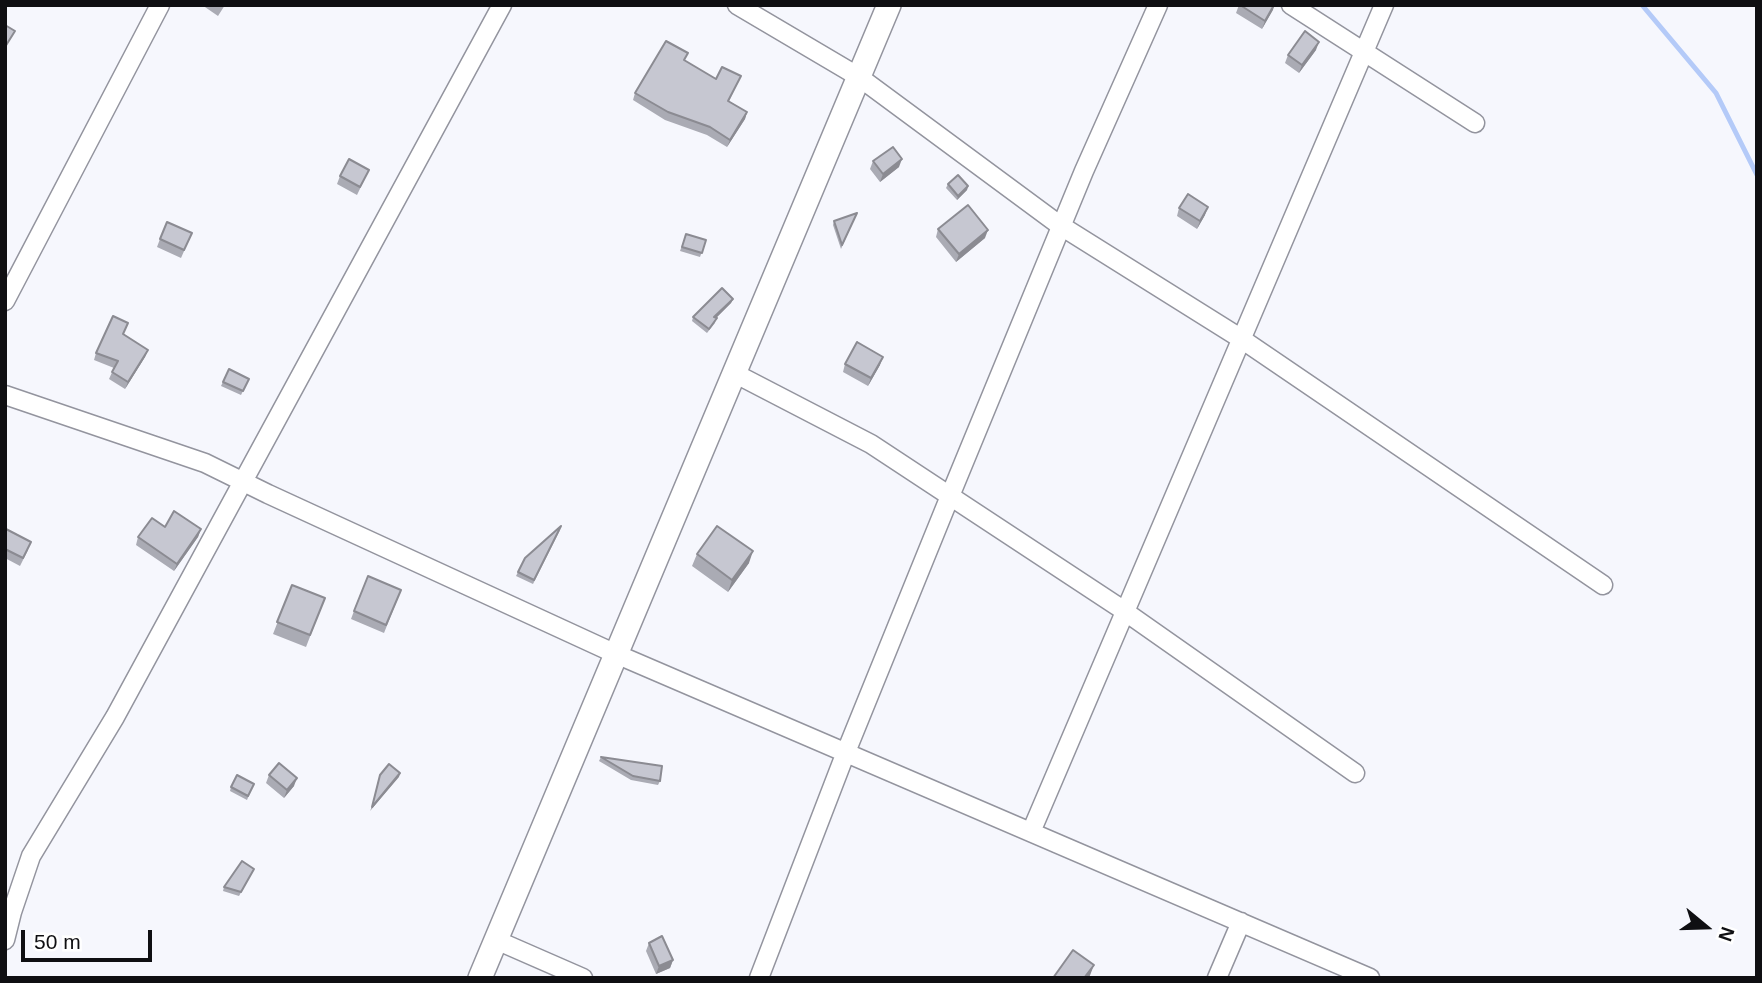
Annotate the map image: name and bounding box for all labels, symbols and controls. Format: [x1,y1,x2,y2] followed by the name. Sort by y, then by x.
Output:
[1671,892,1741,962] north arrow
[24,916,156,960] scale bar
[1714,924,1738,944] text: N
[34,930,81,953] text: 50 m

